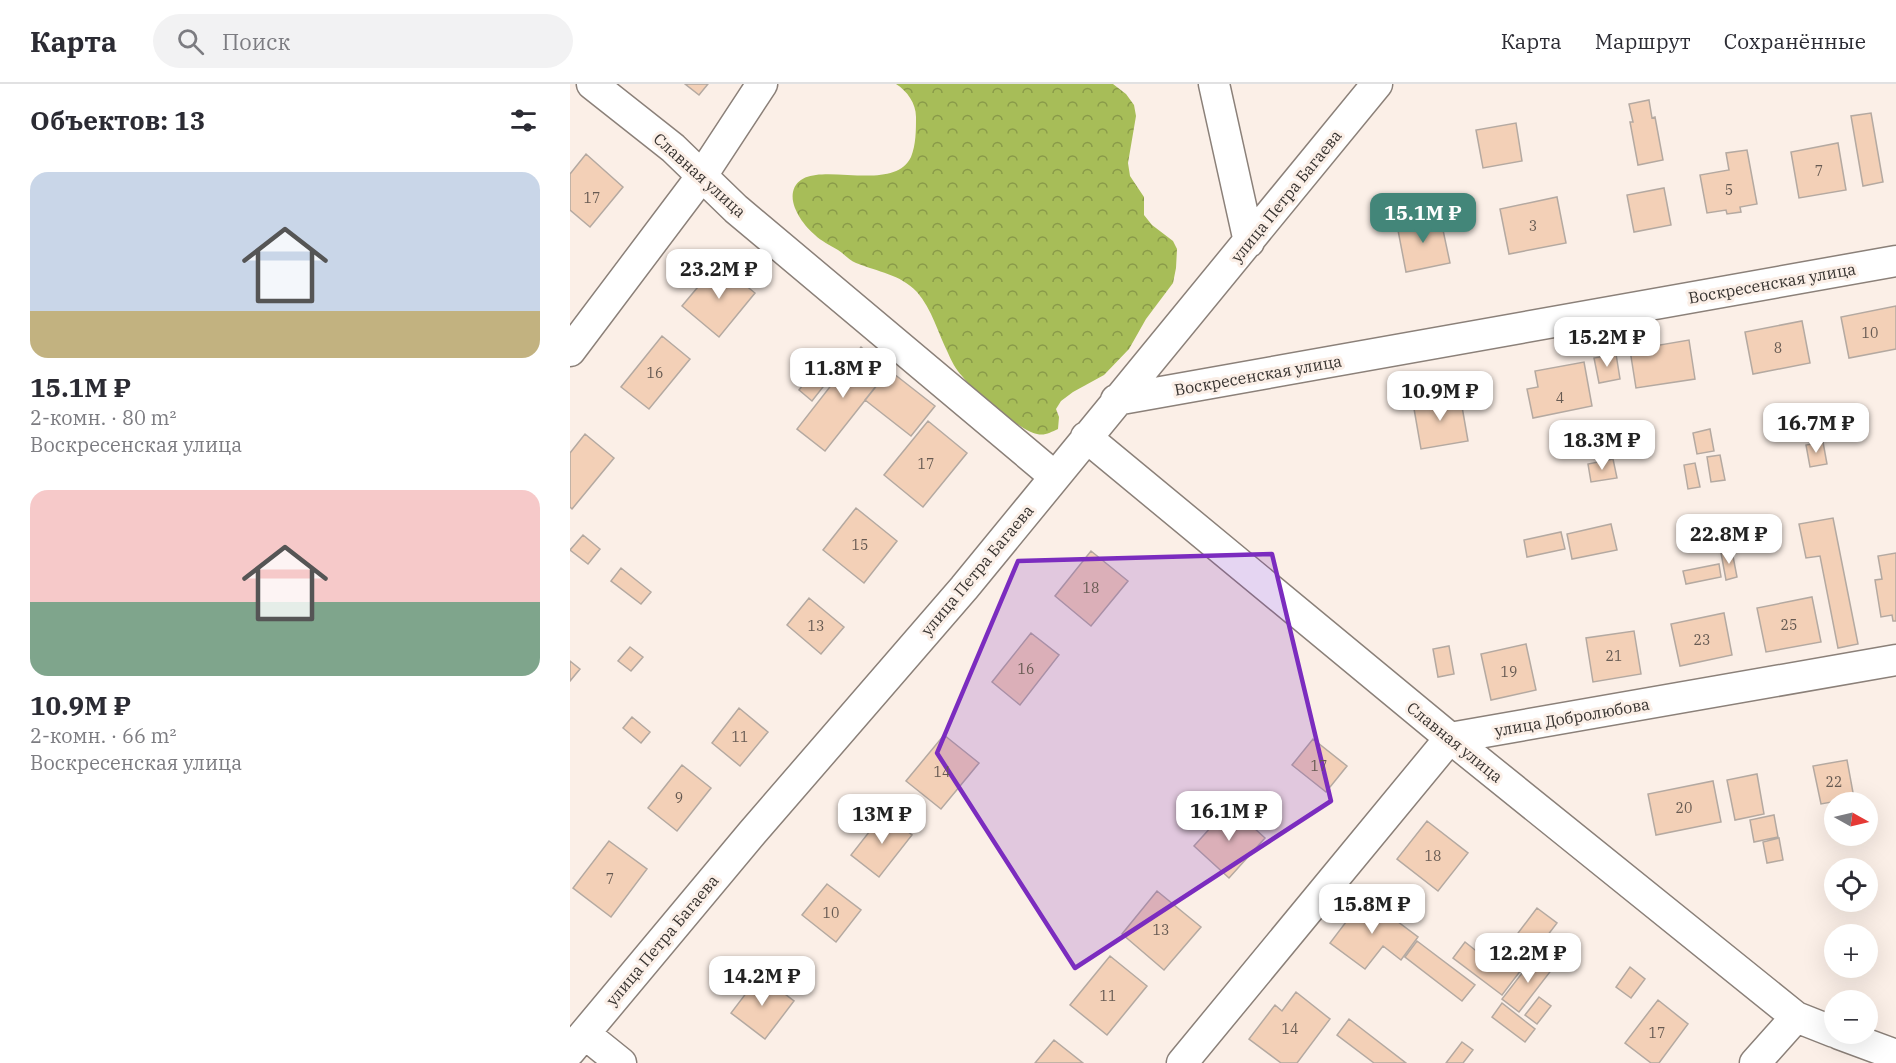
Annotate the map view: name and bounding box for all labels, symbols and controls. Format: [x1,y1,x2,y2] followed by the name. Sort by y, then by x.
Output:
[153,14,573,68] search box
[30,23,117,60] text: Карта
[174,25,207,58] icon: search
[222,27,290,56] text: Поиск
[1501,27,1562,55] text: Карта
[1595,27,1691,55] text: Маршрут
[1724,27,1866,55] text: Сохранённые
[30,103,205,137] text: Объектов: 13
[507,104,540,137] icon: filters
[1226,126,1346,266] street label: улица Петра Багаева
[650,128,750,222] street label: Славная улица
[1815,162,1823,180] house number: 7
[1725,181,1733,199] house number: 5
[584,189,600,207] house number: 17
[1368,193,1478,244] pin: 15.1M ₽
[1384,199,1462,226] text: 15.1M ₽
[231,211,339,319] icon: home
[1529,217,1537,235] house number: 3
[664,249,774,300] pin: 23.2M ₽
[680,255,758,282] text: 23.2M ₽
[1687,258,1858,308] street label: Воскресенская улица
[1552,317,1662,368] pin: 15.2M ₽
[1568,323,1646,350] text: 15.2M ₽
[1862,324,1878,342] house number: 10
[1774,339,1782,357] house number: 8
[788,348,898,399] pin: 11.8M ₽
[1173,350,1344,400] street label: Воскресенская улица
[804,354,882,381] text: 11.8M ₽
[647,364,663,382] house number: 16
[30,370,131,404] text: 15.1M ₽
[1385,371,1495,422] pin: 10.9M ₽
[1401,377,1479,404] text: 10.9M ₽
[1556,389,1564,407] house number: 4
[1761,403,1871,454] pin: 16.7M ₽
[30,404,177,431] text: 2-комн. · 80 m²
[1777,409,1855,436] text: 16.7M ₽
[1547,420,1657,471] pin: 18.3M ₽
[1563,426,1641,453] text: 18.3M ₽
[30,431,242,458] text: Воскресенская улица
[918,455,934,473] house number: 17
[916,500,1038,640] street label: улица Петра Багаева
[1674,514,1784,565] pin: 22.8M ₽
[1690,520,1768,547] text: 22.8M ₽
[231,529,339,637] icon: home
[852,536,868,554] house number: 15
[1083,579,1099,597] house number: 18
[1781,616,1797,634] house number: 25
[808,617,824,635] house number: 13
[1694,631,1710,649] house number: 23
[1606,647,1622,665] house number: 21
[1018,660,1034,678] house number: 16
[1501,663,1517,681] house number: 19
[30,688,131,722] text: 10.9M ₽
[1493,693,1651,740] street label: улица Добролюбова
[1403,697,1507,787] street label: Славная улица
[30,722,177,749] text: 2-комн. · 66 m²
[732,728,748,746] house number: 11
[30,749,242,776] text: Воскресенская улица
[1311,757,1327,775] house number: 17
[934,763,950,781] house number: 14
[1826,773,1842,791] house number: 22
[675,789,683,807] house number: 9
[1174,791,1284,842] pin: 16.1M ₽
[1824,792,1878,846] north arrow
[1824,792,1878,1044] map controls
[840,794,924,845] pin: 13M ₽
[1190,797,1268,824] text: 16.1M ₽
[1676,799,1692,817] house number: 20
[852,800,912,827] text: 13M ₽
[1425,847,1441,865] house number: 18
[1824,858,1878,912] button: locate
[601,870,723,1010] street label: улица Петра Багаева
[606,870,614,888] house number: 7
[1317,884,1427,935] pin: 15.8M ₽
[1333,890,1411,917] text: 15.8M ₽
[823,904,839,922] house number: 10
[1153,921,1169,939] house number: 13
[1824,924,1878,978] button: +
[1473,933,1583,984] pin: 12.2M ₽
[1489,939,1567,966] text: 12.2M ₽
[707,956,817,1007] pin: 14.2M ₽
[723,962,801,989] text: 14.2M ₽
[1100,987,1116,1005] house number: 11
[1824,990,1878,1044] button: −
[1282,1020,1298,1038] house number: 14
[1649,1024,1665,1042] house number: 17

